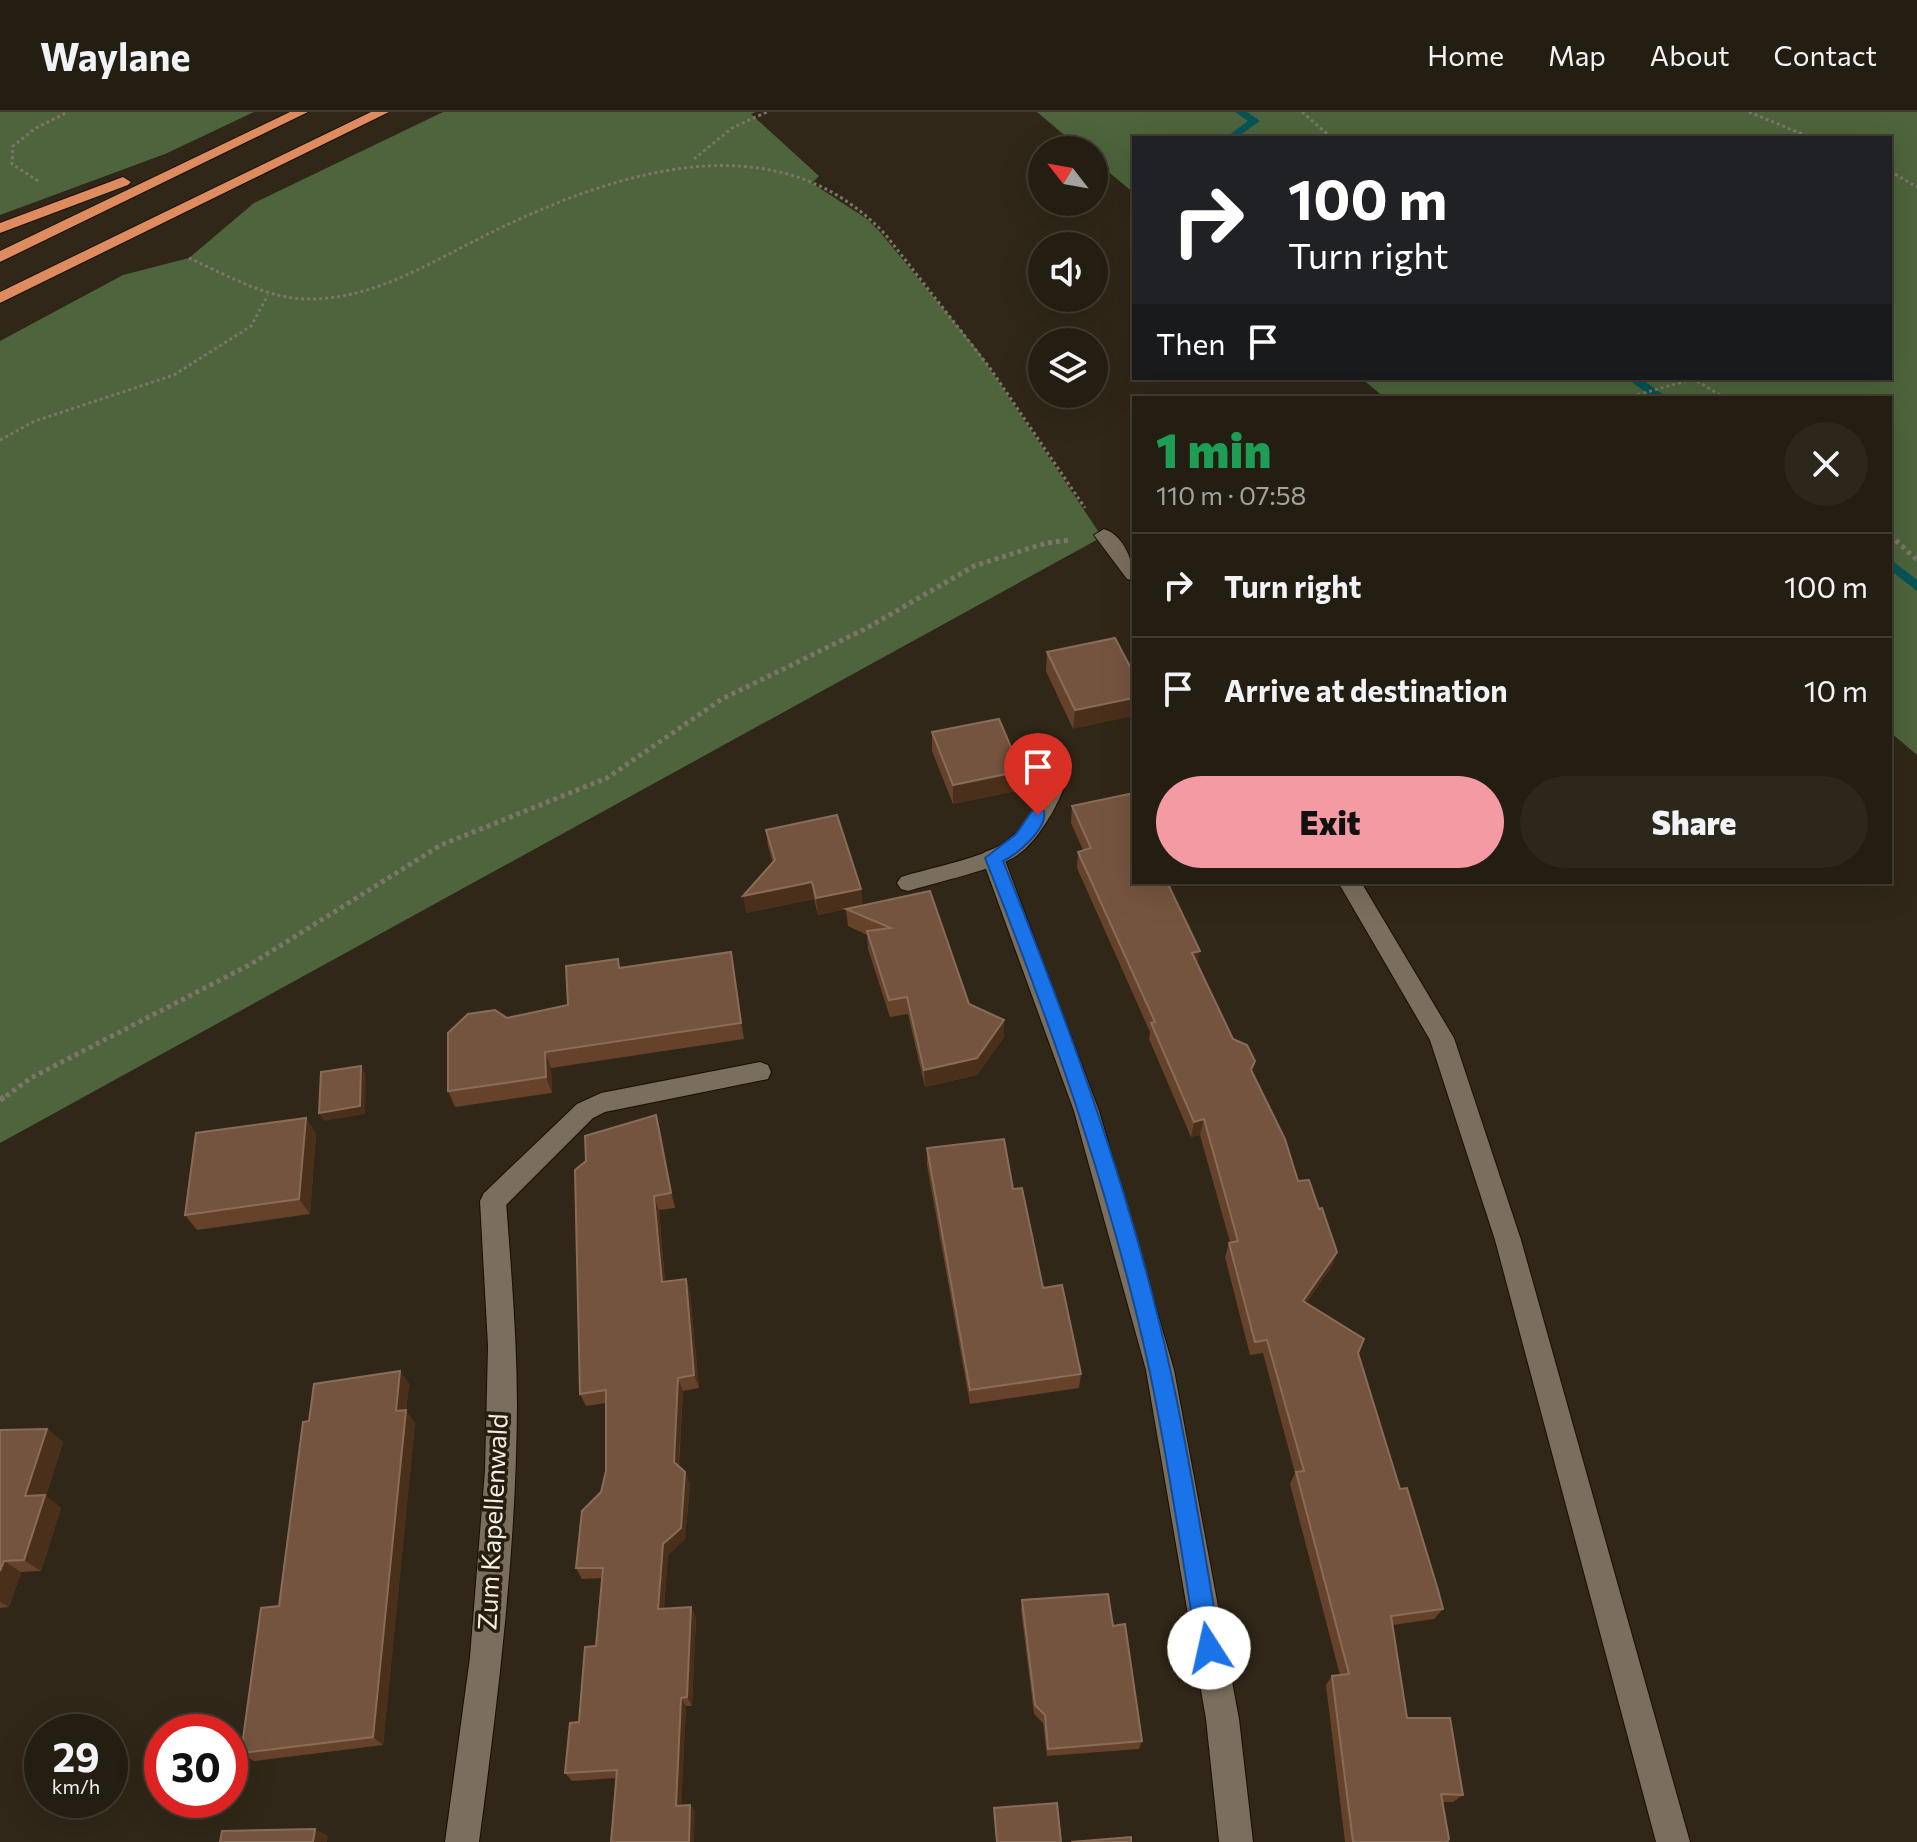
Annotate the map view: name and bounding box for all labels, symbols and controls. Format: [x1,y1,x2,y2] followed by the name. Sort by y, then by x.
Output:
[40,32,190,79] text: Waylane
[1427,38,1504,72] text: Home
[1548,38,1606,72] text: Map
[1650,38,1730,72] text: About
[1774,38,1877,72] text: Contact
[1028,136,1108,216] north arrow
[1028,136,1108,408] map controls
[1288,163,1447,232] text: 100 m
[1156,168,1260,272] icon: right
[1028,232,1108,312] button: sound
[1288,232,1449,276] text: Turn right
[1241,320,1285,364] icon: arrive
[1156,324,1225,361] text: Then
[1028,328,1108,408] button: layers
[1156,419,1271,478] text: 1 min
[1784,422,1868,506] button: close
[1156,479,1306,510] text: 110 m · 07:58
[1156,563,1200,607] icon: right
[1224,567,1361,604] text: Turn right
[1784,567,1868,604] text: 100 m
[1156,667,1200,711] icon: arrive
[1224,671,1508,708] text: Arrive at destination
[1804,671,1868,708] text: 10 m
[1004,733,1072,815] pin
[1016,745,1060,789] icon: arrive
[1156,776,1504,868] button: Exit
[1520,776,1868,868] button: Share
[470,1413,513,1631] street label: Zum Kapellenwald
[1167,1606,1251,1690] position arrow
[144,1714,248,1818] speed limit sign: 30
[52,1731,100,1780] text: 29
[52,1774,100,1798] text: km/h

